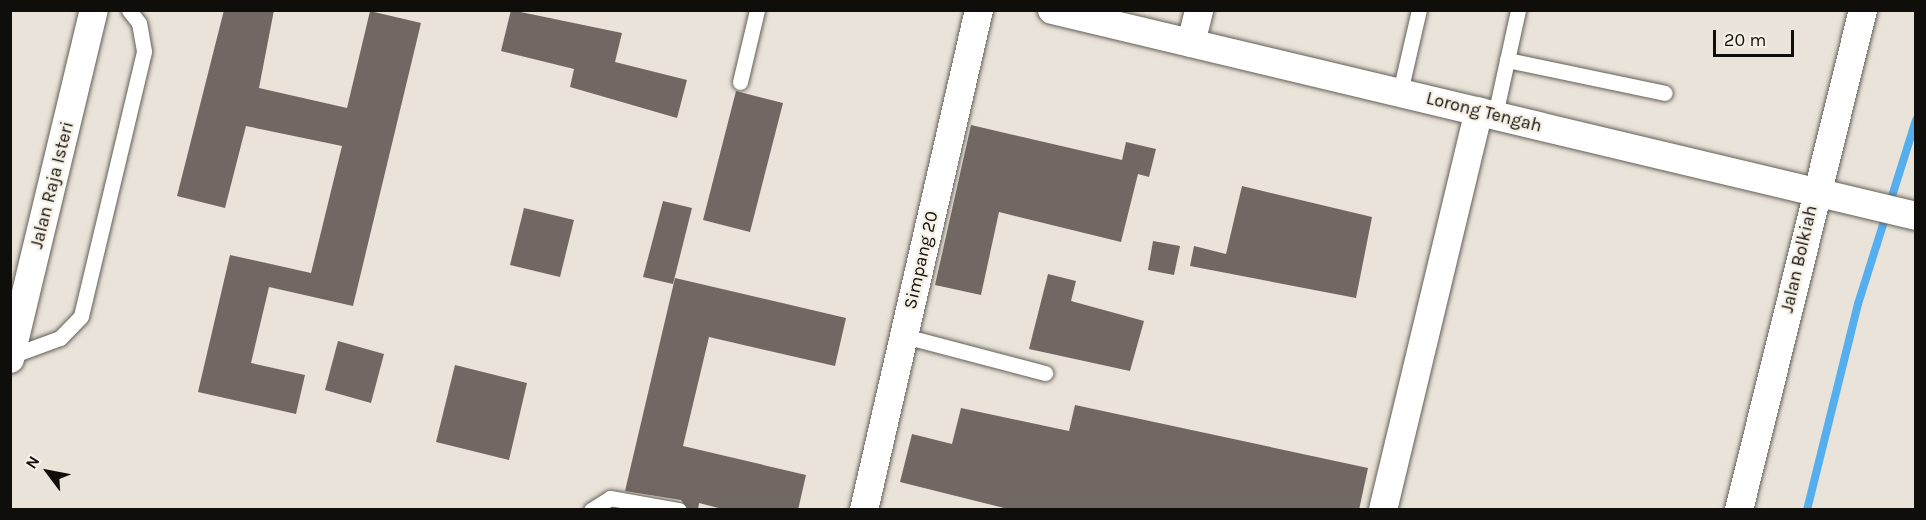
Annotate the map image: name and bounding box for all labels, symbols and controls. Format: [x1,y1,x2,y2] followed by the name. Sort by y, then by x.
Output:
[1716,18,1797,56] scale bar
[1724,29,1766,51] text: 20 m
[1424,87,1544,137] street label: Lorong Tengah
[26,119,78,251] street label: Jalan Raja Isteri
[1776,203,1822,315] street label: Jalan Bolkiah
[899,209,943,311] street label: Simpang 20
[18,442,78,502] north arrow
[21,452,43,472] text: N

